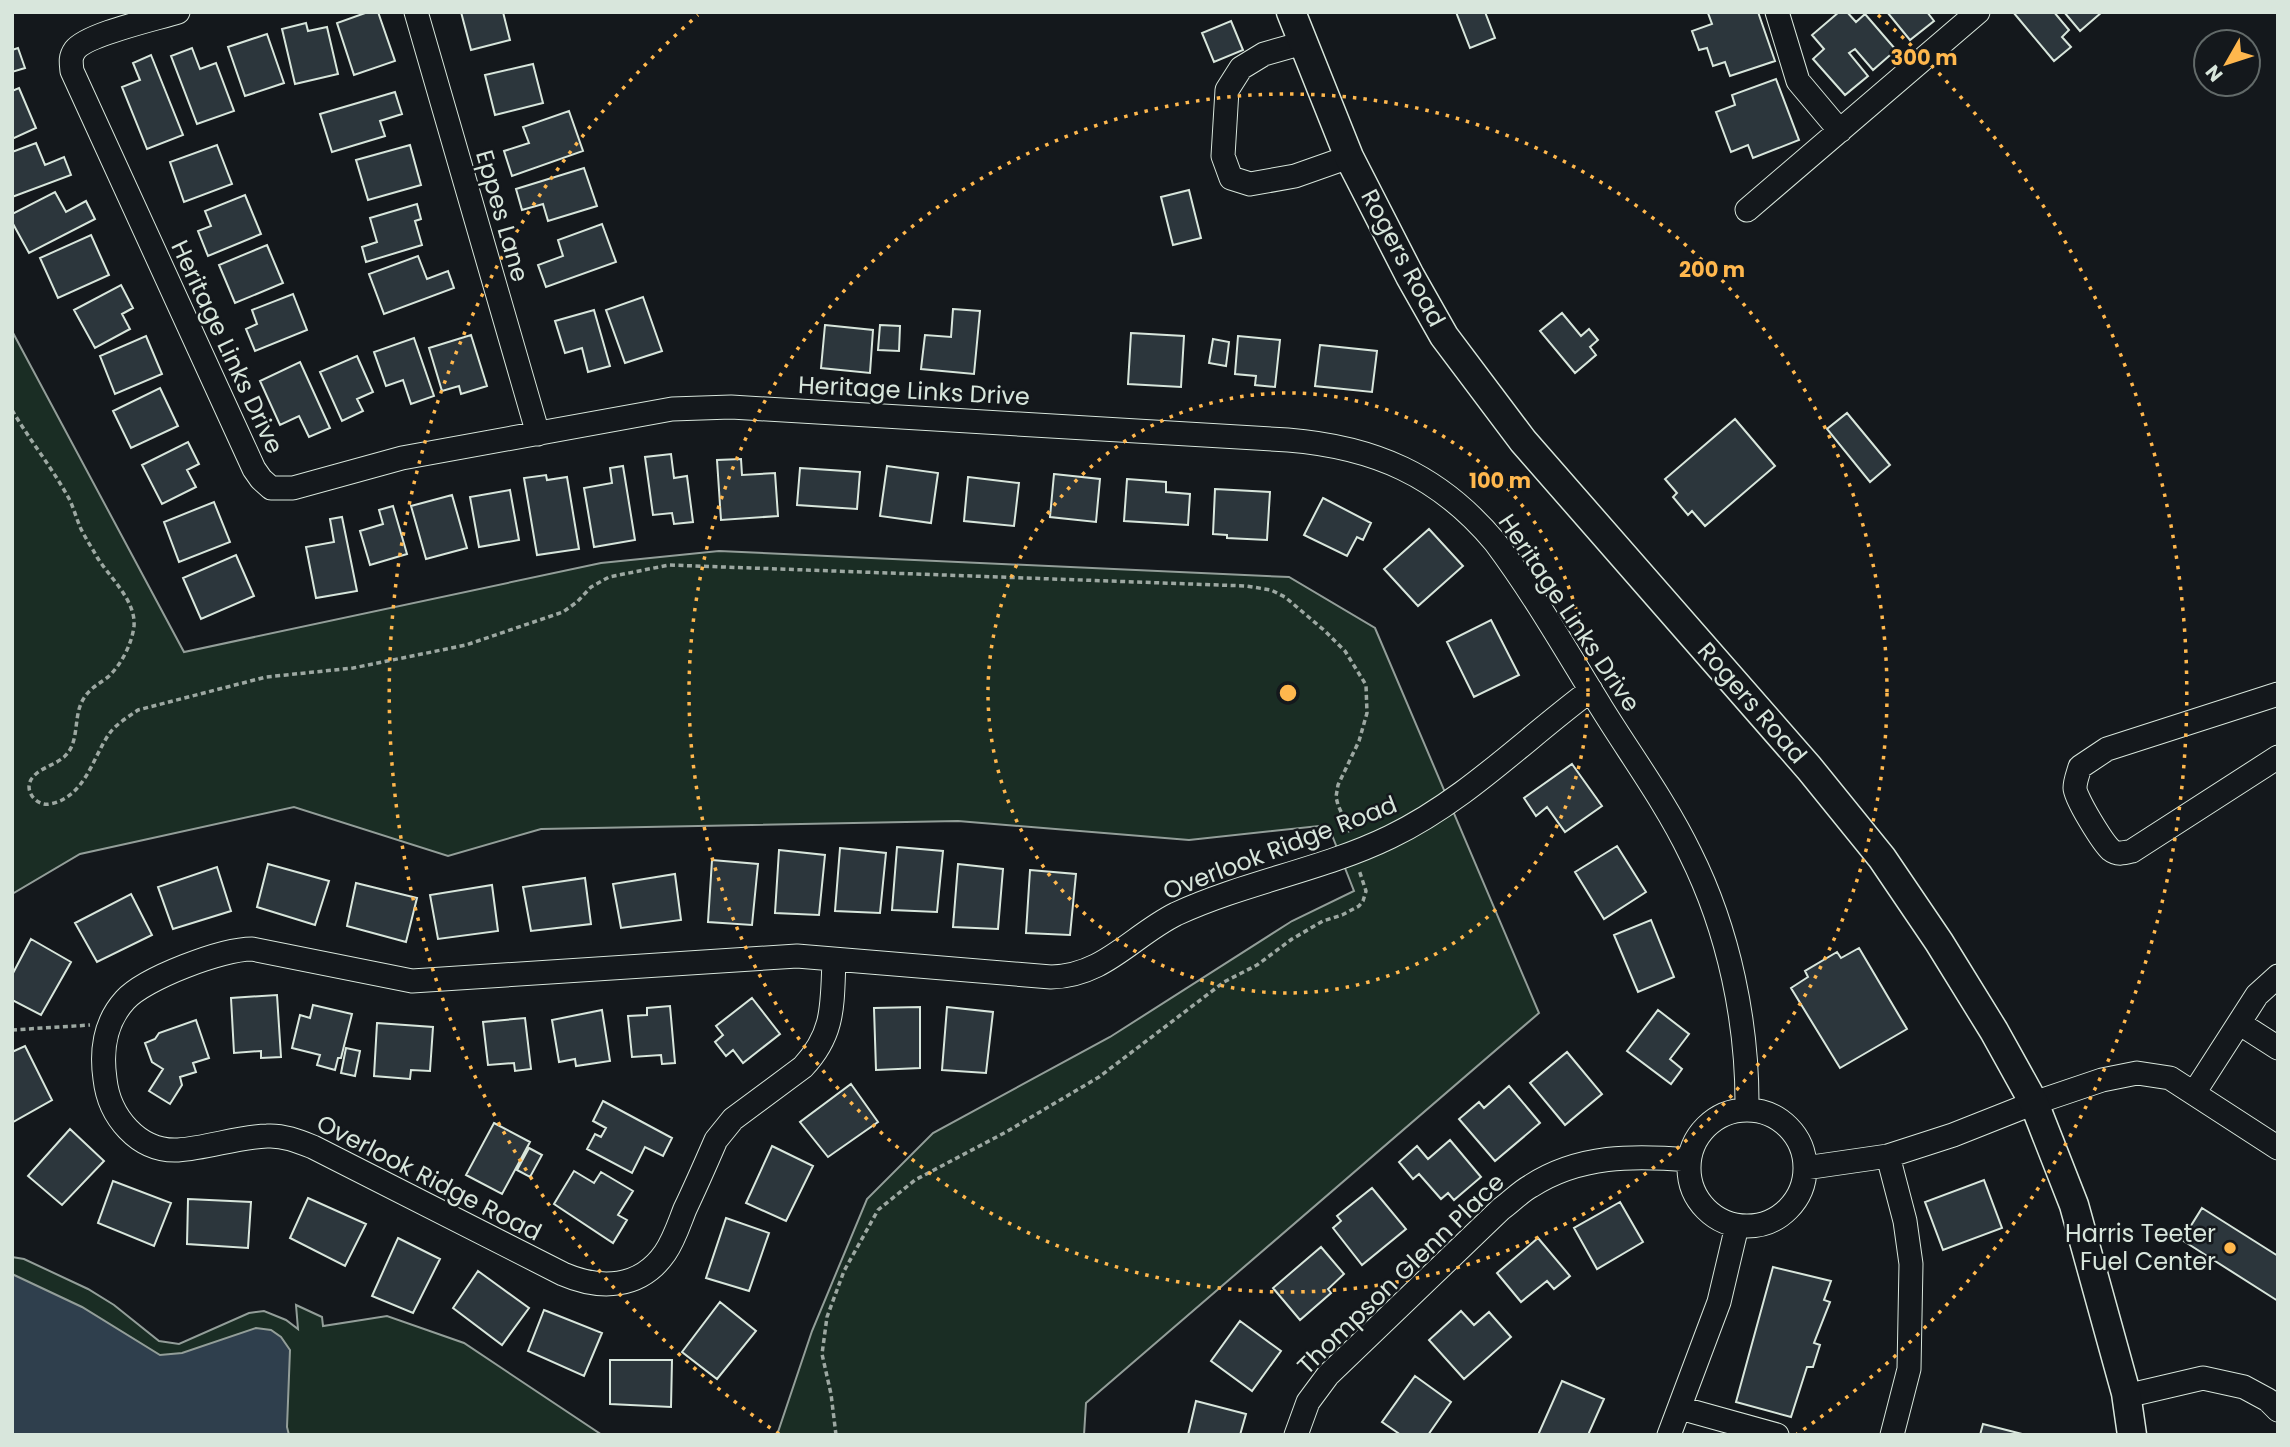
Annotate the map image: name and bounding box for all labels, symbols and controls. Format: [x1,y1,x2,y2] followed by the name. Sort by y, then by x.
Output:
[2192,28,2262,98] north arrow
[1891,43,1957,72] text: 300 m
[2199,59,2229,87] text: N
[468,146,537,285] street label: Eppes Lane
[1353,183,1454,332] street label: Rogers Road
[163,235,291,459] street label: Heritage Links Drive
[1679,255,1745,284] text: 200 m
[797,368,1031,413] street label: Heritage Links Drive
[1469,466,1531,495] text: 100 m
[1491,507,1648,718] street label: Heritage Links Drive
[1690,635,1814,771] street label: Rogers Road
[1276,681,1300,705] centre of rings
[1158,788,1402,907] street label: Overlook Ridge Road
[311,1107,547,1249] street label: Overlook Ridge Road
[1290,1166,1512,1381] street label: Thompson Glenn Place
[2065,1217,2216,1278] place label: Harris Teeter Fuel Center
[2222,1240,2238,1256] marker: Harris Teeter Fuel Center

